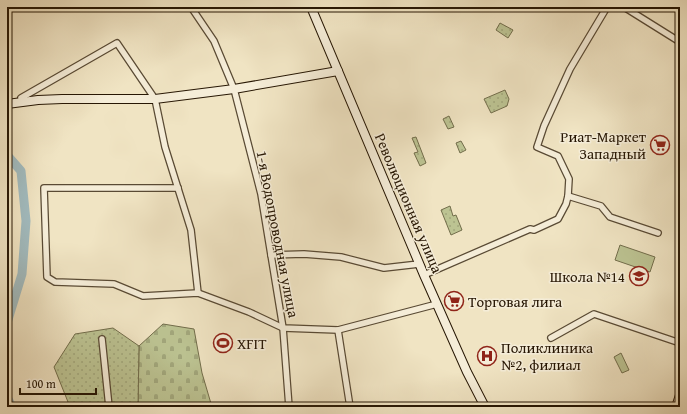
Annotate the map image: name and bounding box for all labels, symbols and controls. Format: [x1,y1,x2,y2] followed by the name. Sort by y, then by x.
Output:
[560,126,647,164] place label: Риат-Маркет Западный
[370,130,448,277] street label: Революционная улица
[649,134,671,156] supermarket icon: Риат-Маркет Западный
[251,149,305,320] street label: 1-я Водопроводная улица
[628,265,650,287] school or university icon: Школа №14
[550,266,625,287] place label: Школа №14
[443,290,465,312] supermarket icon: Торговая лига
[468,291,563,312] place label: Торговая лига
[212,332,234,354] sports icon: XFIT
[237,333,267,354] place label: XFIT
[501,337,594,375] place label: Поликлиника №2, филиал
[476,345,498,367] hospital icon: Поликлиника №2, филиал
[20,370,96,396] scale bar
[26,375,56,392] text: 100 m

